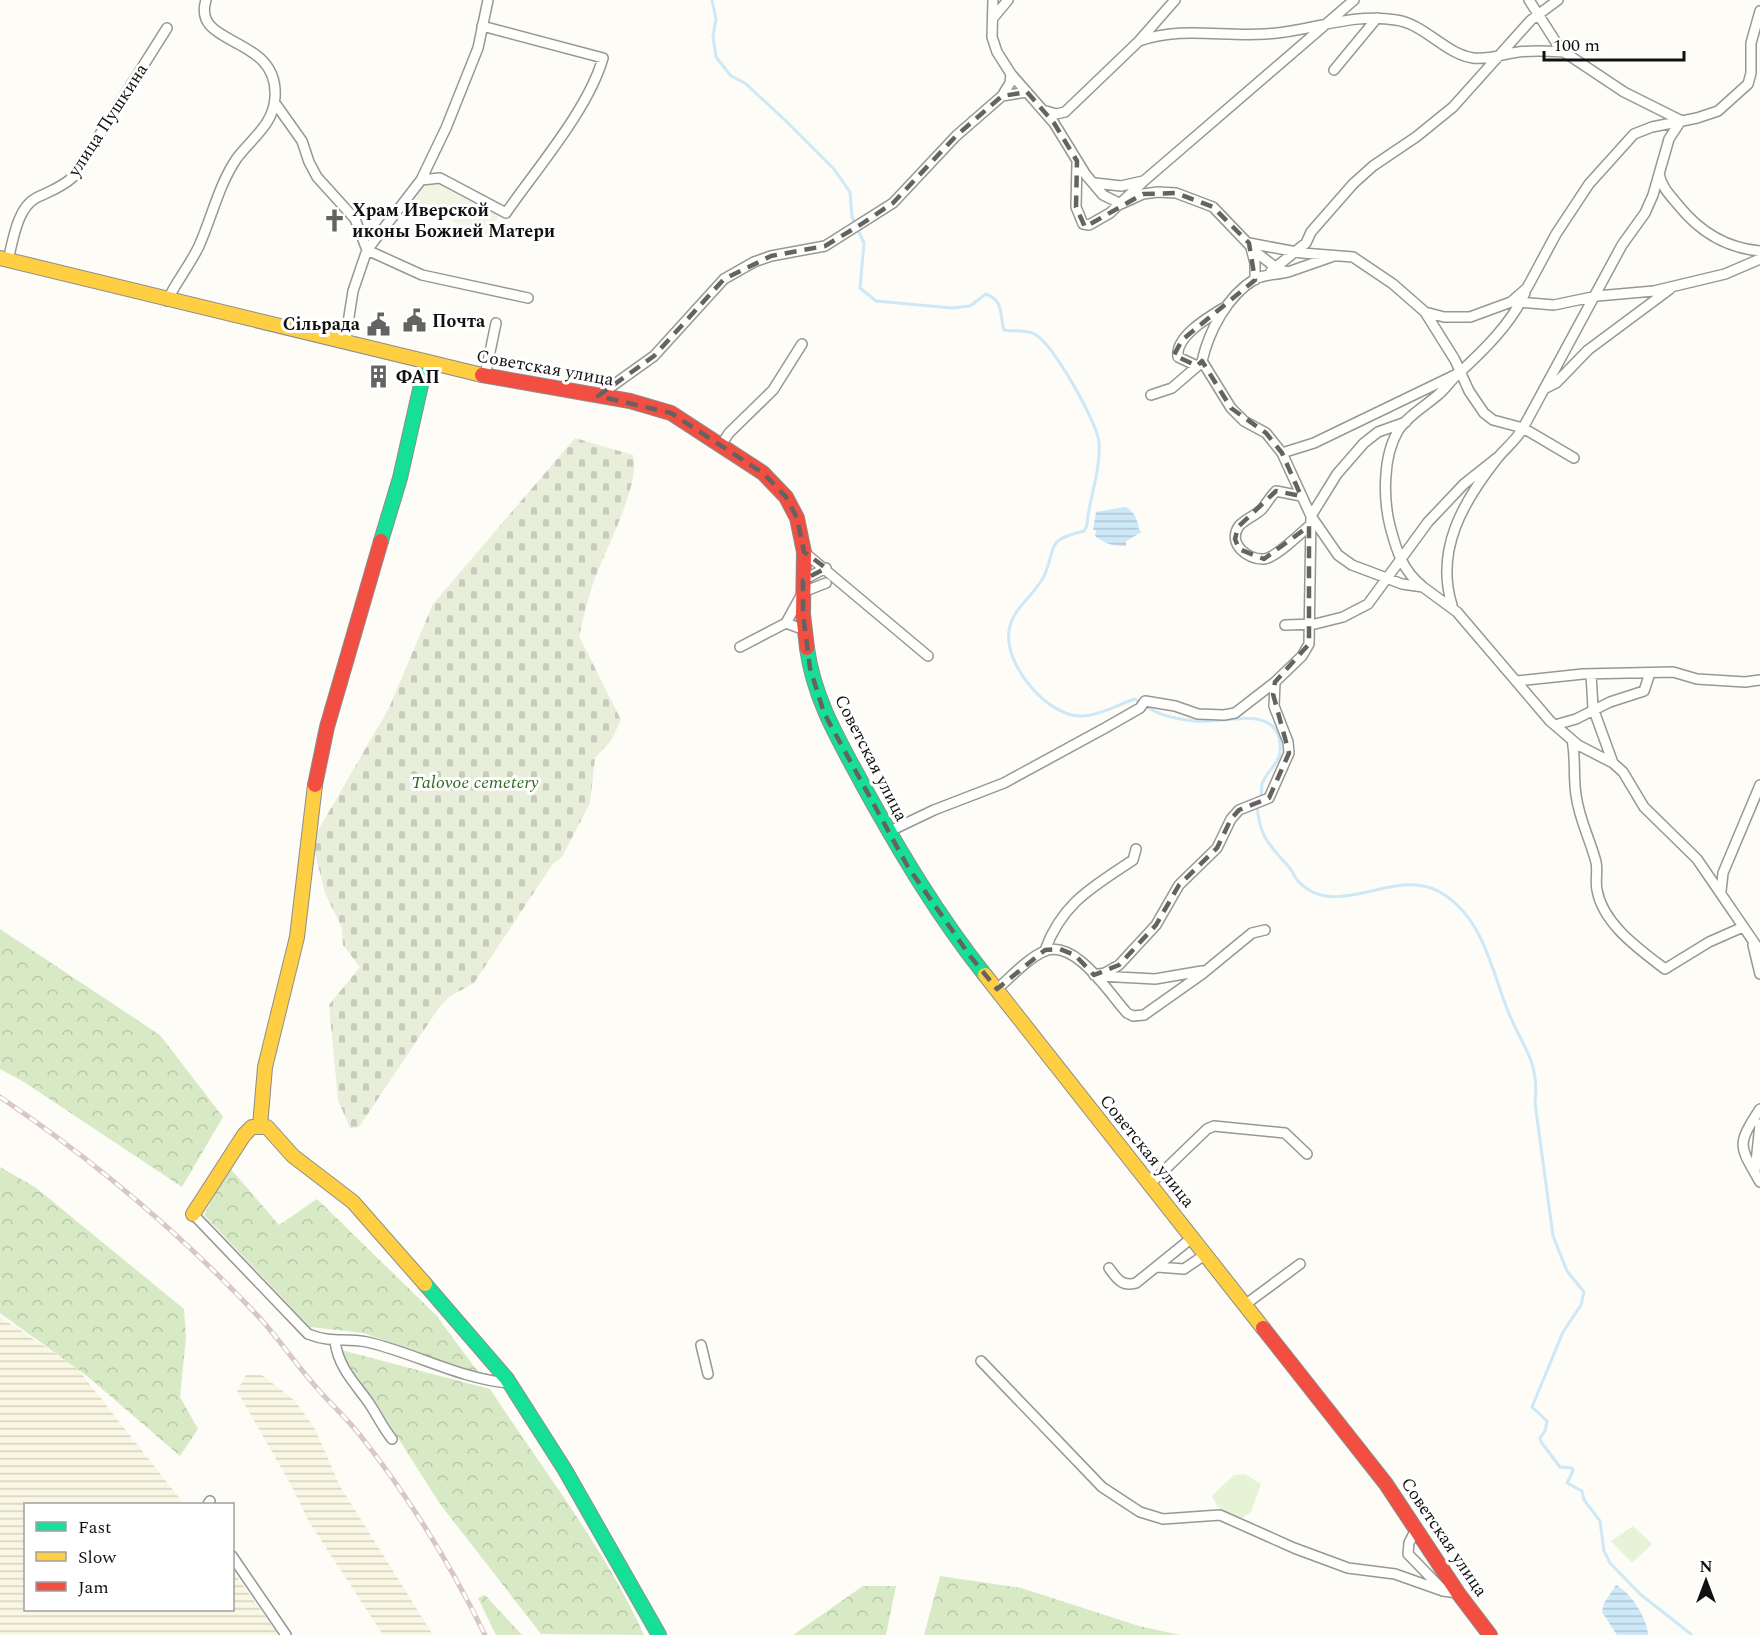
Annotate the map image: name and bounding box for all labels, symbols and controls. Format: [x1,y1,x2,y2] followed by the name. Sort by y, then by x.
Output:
[1544,24,1684,62] scale bar
[1553,32,1600,59] text: 100 m
[61,58,155,183] street label: улица Пушкина
[352,197,555,245] place label: Храм Иверской иконы Божией Матери
[321,207,347,233] church icon: Храм Иверской иконы Божией Матери
[401,308,427,334] public building icon: Почта
[432,308,486,335] place label: Почта
[283,311,361,338] place label: Сільрада
[365,311,391,337] public building icon: Сільрада
[474,343,616,393] street label: Советская улица
[365,364,391,390] building icon: ФАП
[396,364,440,391] place label: ФАП
[827,690,915,826] street label: Советская улица
[411,769,539,796] park label: Talovoe cemetery
[1093,1088,1201,1214] street label: Советская улица
[1394,1472,1494,1602] street label: Советская улица
[24,1503,234,1611] legend
[78,1514,111,1541] text: Fast
[78,1544,117,1571] text: Slow
[1676,1551,1736,1611] north arrow
[1699,1555,1713,1579] text: N
[78,1574,109,1601] text: Jam

